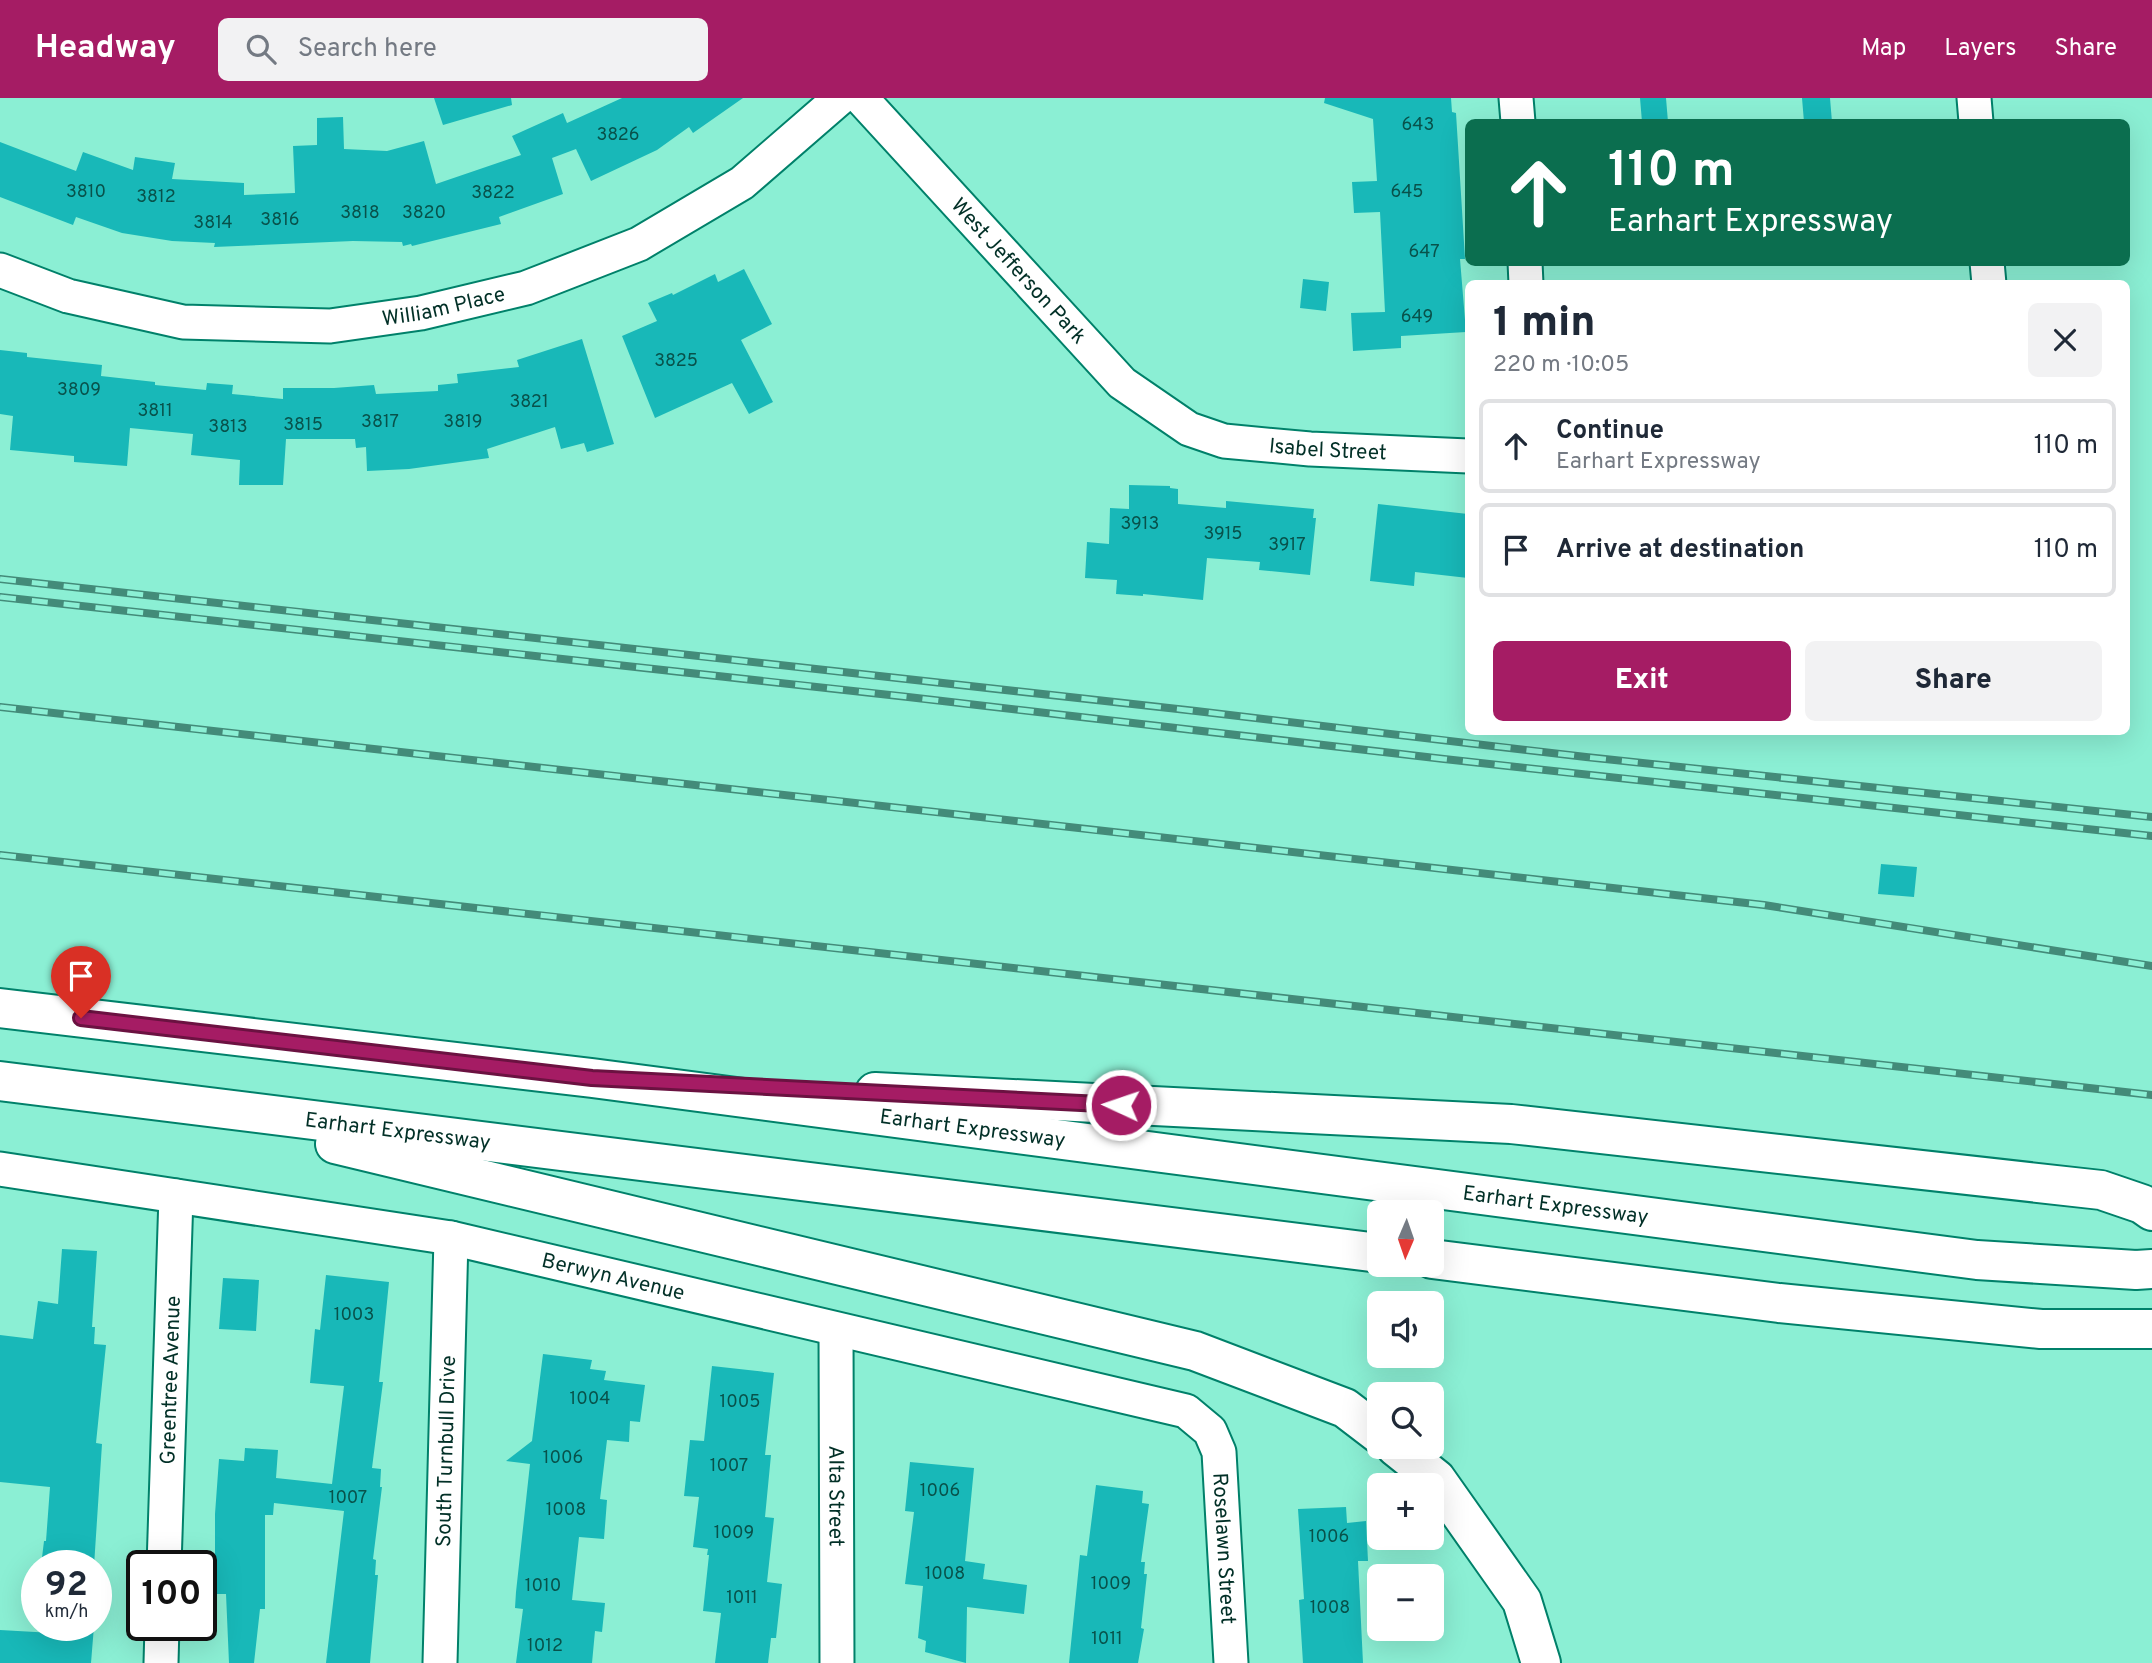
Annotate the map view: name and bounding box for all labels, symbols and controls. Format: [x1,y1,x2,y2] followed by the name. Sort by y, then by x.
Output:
[218,18,708,81] search box
[35,28,176,70] text: Headway
[242,30,280,68] icon: search
[298,33,437,66] text: Search here
[1861,34,1906,64] text: Map
[1944,34,2016,64] text: Layers
[2054,34,2117,64] text: Share
[1402,114,1434,137] house number: 643
[596,124,640,147] house number: 3826
[1608,142,1735,204] text: 110 m
[1493,147,1584,238] icon: ahead
[66,181,106,204] house number: 3810
[1390,181,1424,204] house number: 645
[471,182,515,205] house number: 3822
[136,186,176,209] house number: 3812
[944,193,1092,350] street label: West Jefferson Park
[340,202,380,225] house number: 3818
[402,202,446,225] house number: 3820
[1608,203,1893,243] text: Earhart Expressway
[260,209,300,232] house number: 3816
[193,212,233,235] house number: 3814
[1408,241,1440,264] house number: 647
[380,281,508,333] street label: William Place
[1493,298,1596,351] text: 1 min
[2028,303,2102,377] button: close
[1401,306,1433,329] house number: 649
[654,350,698,373] house number: 3825
[1493,351,1629,380] text: 220 m · 10:05
[57,379,101,402] house number: 3809
[509,391,549,414] house number: 3821
[137,400,173,423] house number: 3811
[361,411,399,434] house number: 3817
[443,411,483,434] house number: 3819
[283,414,323,437] house number: 3815
[1556,415,1664,448] text: Continue
[208,416,248,439] house number: 3813
[1497,427,1535,465] icon: ahead
[2034,430,2098,463] text: 110 m
[1268,433,1387,467] street label: Isabel Street
[1556,448,1761,477] text: Earhart Expressway
[1121,513,1159,536] house number: 3913
[1203,523,1243,546] house number: 3915
[1497,531,1535,569] icon: arrive
[1268,534,1306,557] house number: 3917
[1556,534,1804,567] text: Arrive at destination
[2034,534,2098,567] text: 110 m
[1493,641,1791,721] button: Exit
[1805,641,2102,721] button: Share
[51,946,111,1018] pin
[62,957,100,995] icon: arrive
[1084,1068,1158,1142] position arrow
[878,1104,1067,1155] street label: Earhart Expressway
[303,1107,492,1157] street label: Earhart Expressway
[1461,1181,1650,1232] street label: Earhart Expressway
[1367,1200,1444,1278] north arrow
[1367,1200,1444,1641] map controls
[539,1248,687,1308] street label: Berwyn Avenue
[1367,1291,1444,1368] button: sound
[155,1295,188,1465] street label: Greentree Avenue
[334,1304,374,1327] house number: 1003
[431,1355,463,1547] street label: South Turnbull Drive
[1367,1382,1444,1459] button: search
[570,1388,610,1411] house number: 1004
[720,1391,760,1414] house number: 1005
[821,1445,849,1547] street label: Alta Street
[543,1447,583,1470] house number: 1006
[710,1455,748,1478] house number: 1007
[1205,1472,1241,1625] street label: Roselawn Street
[1367,1473,1444,1550] button: +
[920,1480,960,1503] house number: 1006
[329,1487,367,1510] house number: 1007
[546,1499,586,1522] house number: 1008
[714,1522,754,1545] house number: 1009
[1309,1526,1349,1549] house number: 1006
[126,1550,217,1641] speed limit sign: 100
[925,1563,965,1586] house number: 1008
[45,1564,88,1608] text: 92
[1367,1564,1444,1641] button: −
[1091,1573,1131,1596] house number: 1009
[525,1575,561,1598] house number: 1010
[726,1587,758,1610] house number: 1011
[1310,1597,1350,1620] house number: 1008
[45,1601,88,1624] text: km/h
[1091,1628,1123,1651] house number: 1011
[527,1635,563,1658] house number: 1012

